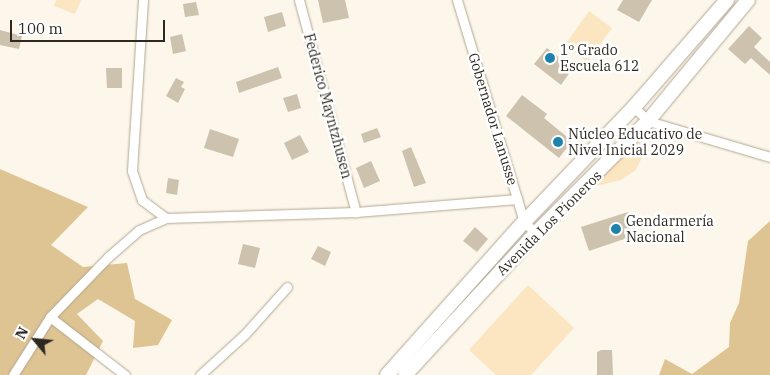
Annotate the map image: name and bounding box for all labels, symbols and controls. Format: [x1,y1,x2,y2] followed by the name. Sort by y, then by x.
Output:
[12,10,168,42] scale bar
[18,19,63,38] text: 100 m
[301,32,355,180] street label: Federico Mayntzhusen
[560,42,639,74] place label: 1º Grado Escuela 612
[465,51,521,187] street label: Gobernador Lanusse
[544,52,556,64] marker: 1º Grado Escuela 612
[568,126,702,158] place label: Núcleo Educativo de Nivel Inicial 2029
[552,136,564,148] marker: Núcleo Educativo de Nivel Inicial 2029
[493,167,605,279] street label: Avenida Los Pioneros
[626,213,714,246] place label: Gendarmería Nacional
[610,223,622,235] marker: Gendarmería Nacional
[10,315,60,365] north arrow
[11,324,32,342] text: N

